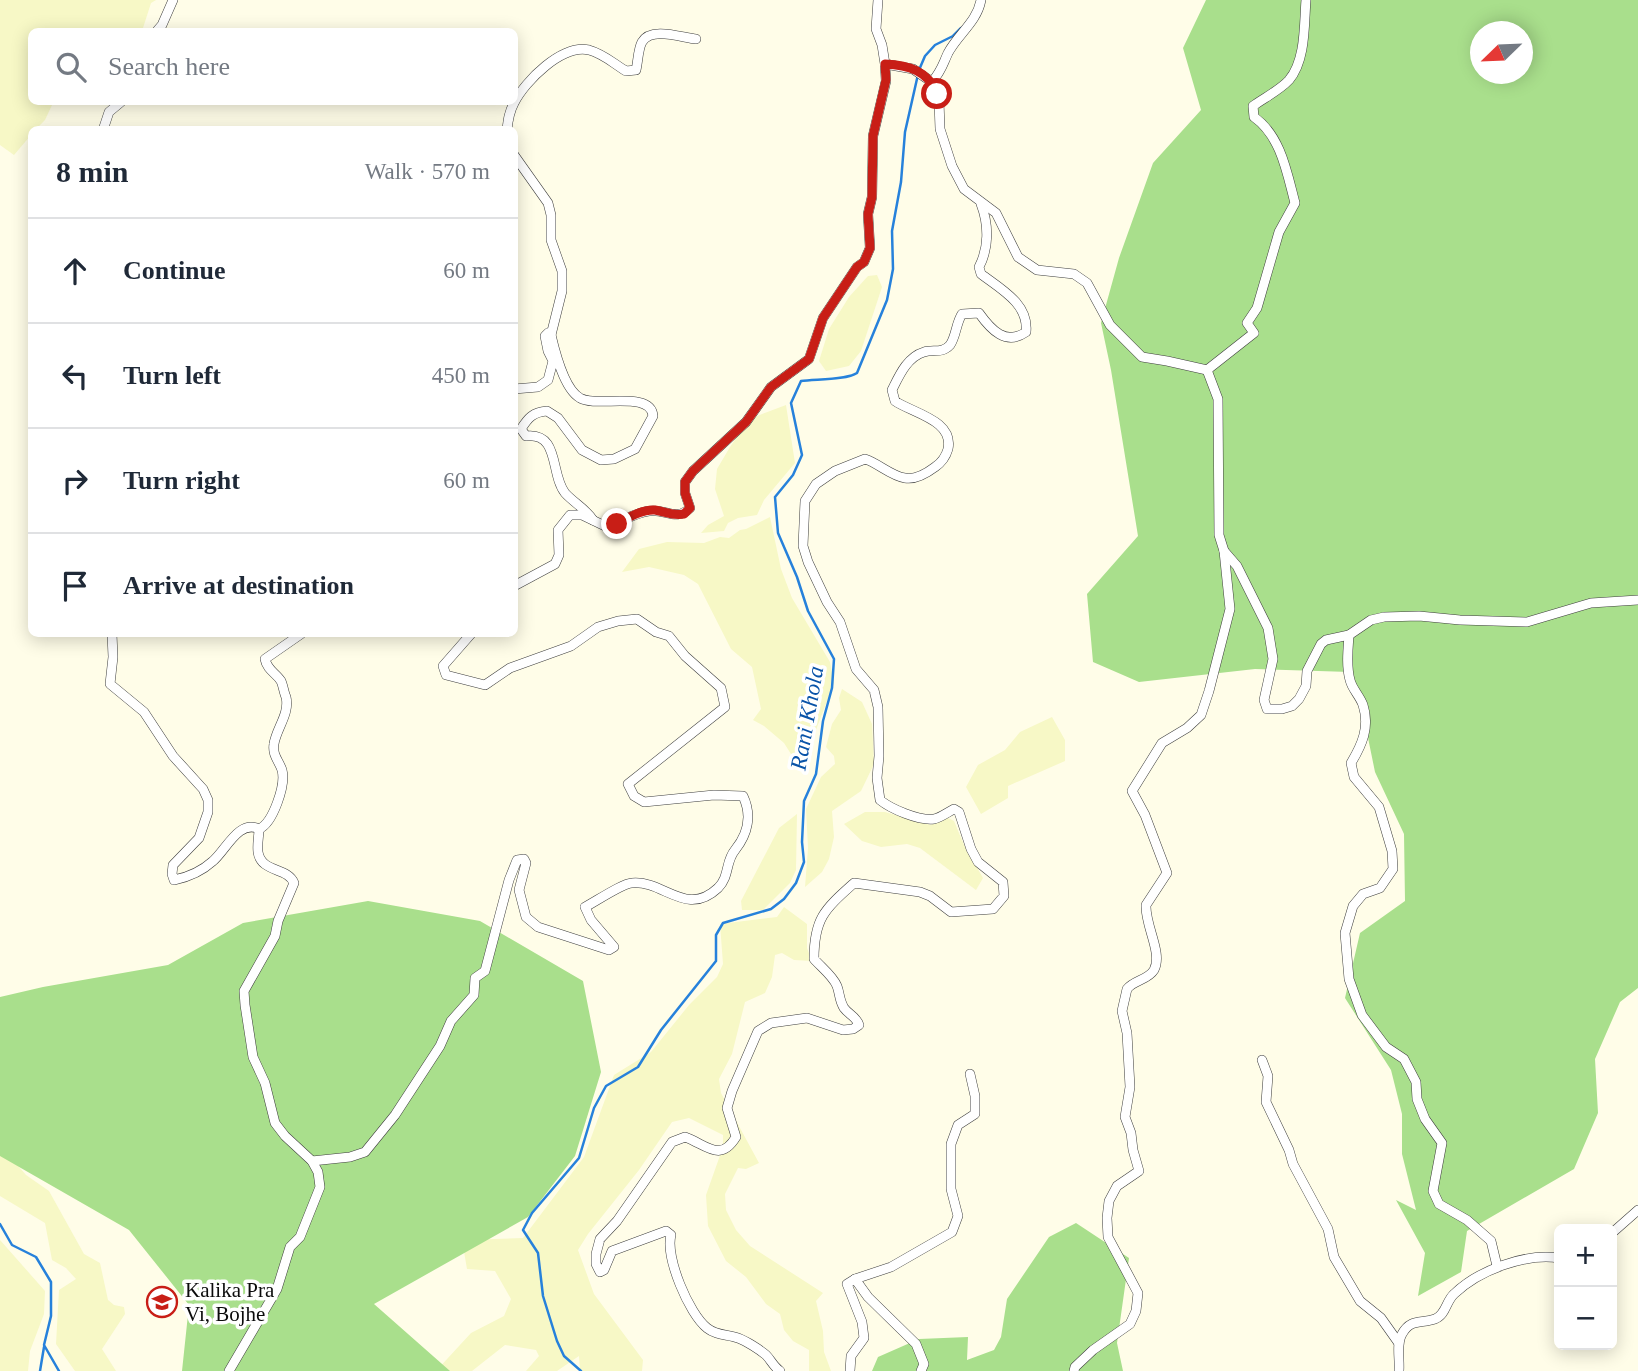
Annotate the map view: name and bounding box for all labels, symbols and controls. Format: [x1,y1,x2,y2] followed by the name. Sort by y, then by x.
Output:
[1470,21,1533,84] north arrow
[28,28,518,105] search box
[52,48,90,86] icon: search
[108,52,230,81] text: Search here
[921,78,952,109] route start
[56,155,129,188] text: 8 min
[365,159,490,184] text: Walk · 570 m
[56,252,94,290] icon: ahead
[123,256,226,285] text: Continue
[443,258,490,283] text: 60 m
[56,357,94,395] icon: left
[123,361,221,390] text: Turn left
[432,363,490,388] text: 450 m
[56,462,94,500] icon: right
[123,466,240,495] text: Turn right
[443,468,490,493] text: 60 m
[601,508,632,539] route end
[56,567,94,605] icon: arrive
[123,571,354,600] text: Arrive at destination
[785,664,828,773] water label: Rani Khola
[1554,1224,1617,1350] map controls
[1554,1224,1617,1287] button: +
[185,1278,275,1326] place label: Kalika Pra Vi, Bojhe
[145,1285,179,1319] school or university icon: Kalika Pra Vi, Bojhe
[1554,1287,1617,1350] button: −

